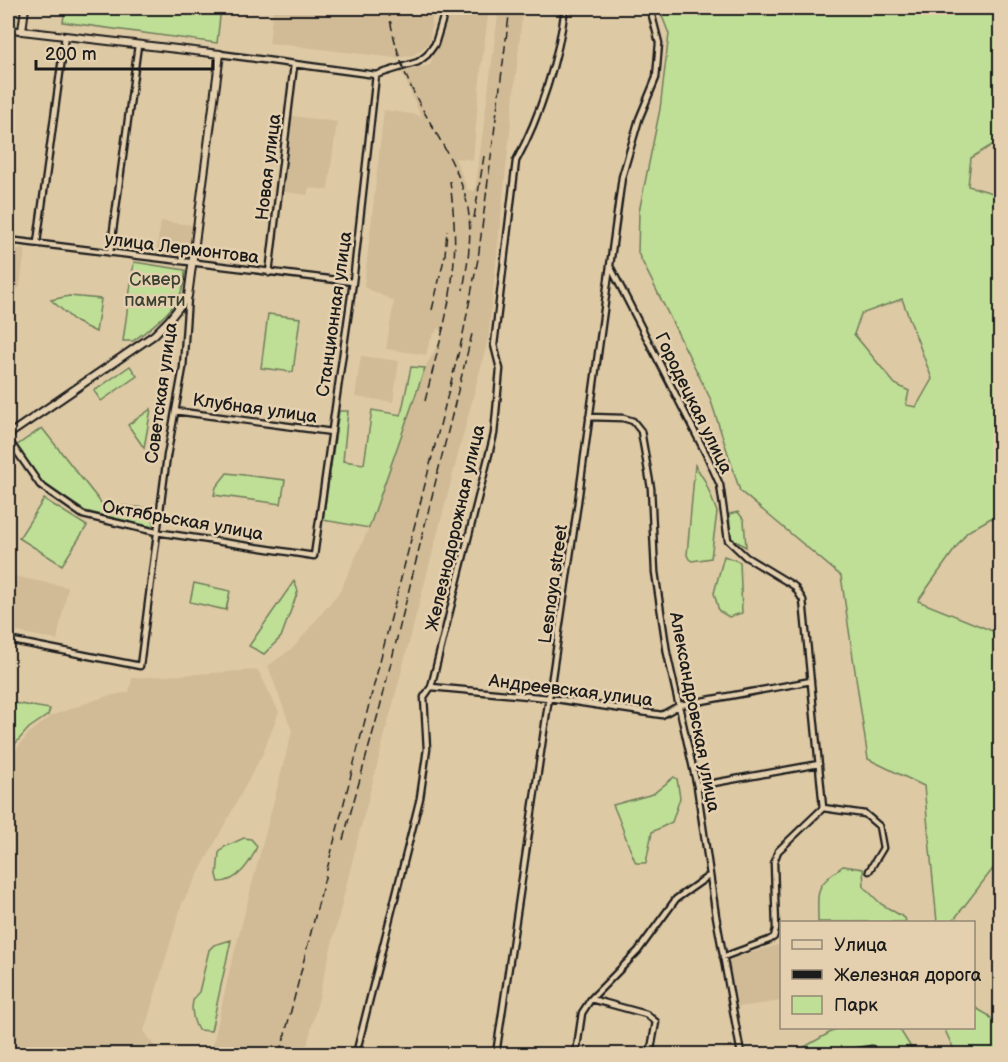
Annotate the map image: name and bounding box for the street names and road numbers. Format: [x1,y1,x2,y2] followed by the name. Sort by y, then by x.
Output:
[252,112,286,222] street label: Новая улица
[104,229,261,268] street label: улица Лермонтова
[312,230,357,398] street label: Станционная улица
[141,321,182,465] street label: Советская улица
[650,329,737,478] street label: Городецкая улица
[191,389,319,428] street label: Клубная улица
[421,422,490,633] street label: Железнодорожная улица
[101,496,265,545] street label: Октябрьская улица
[535,523,572,645] street label: Lesnaya street
[665,609,724,814] street label: Александровская улица
[487,670,654,711] street label: Андреевская улица

